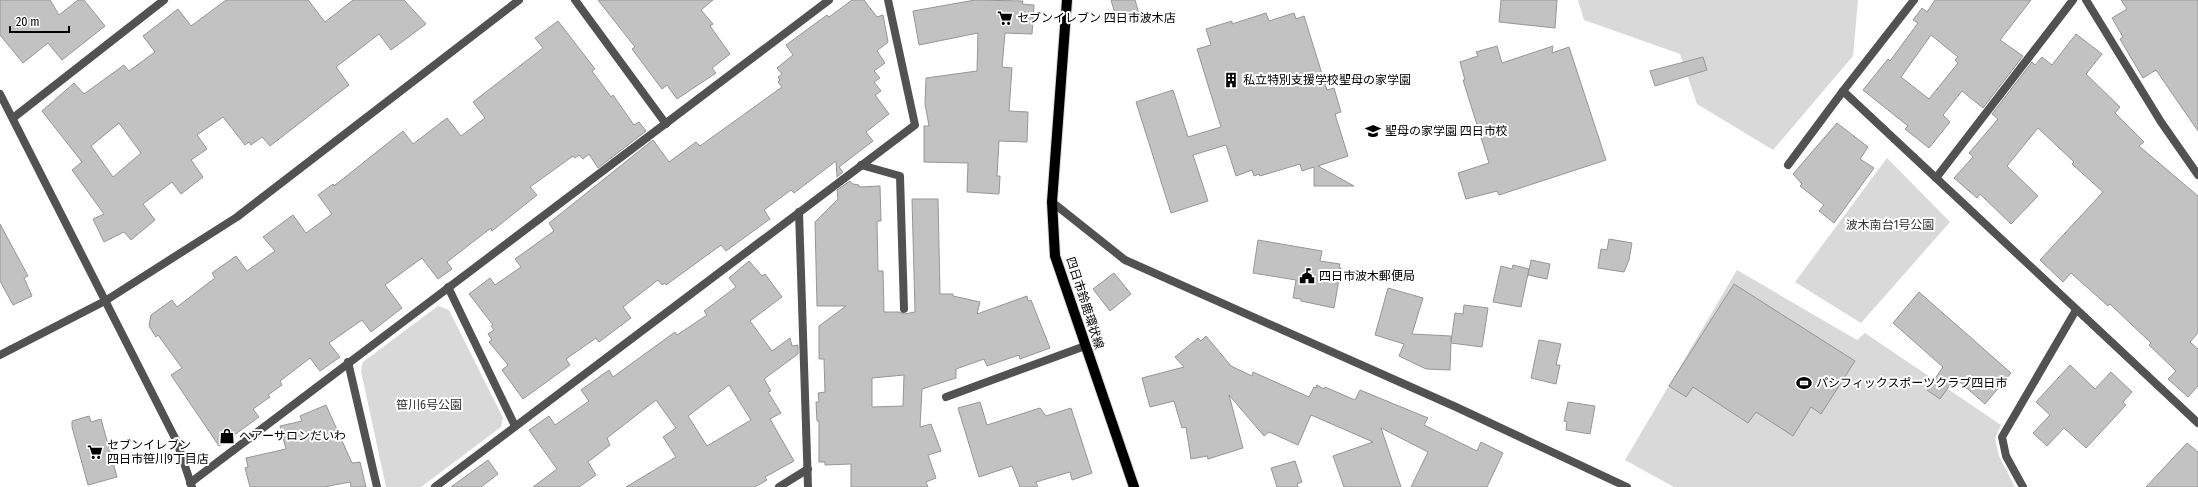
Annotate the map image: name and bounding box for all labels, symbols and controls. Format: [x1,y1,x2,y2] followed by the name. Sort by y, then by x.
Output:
[10,8,69,34] scale bar
[996,9,1014,27] supermarket icon: セブンイレブン 四日市波木店
[1017,11,1176,25] place label: セブンイレブン 四日市波木店
[16,15,40,29] text: 20 m
[1222,71,1240,89] building icon: 私立特別支援学校聖母の家学園
[1243,73,1411,87] place label: 私立特別支援学校聖母の家学園
[1364,122,1382,140] school or university icon: 聖母の家学園 四日市校
[1385,124,1508,138] place label: 聖母の家学園 四日市校
[1846,218,1934,232] park label: 波木南台1号公園
[1064,255,1106,351] street label: 四日市鈴鹿環状線
[1298,267,1316,285] public building icon: 四日市波木郵便局
[1319,269,1415,283] place label: 四日市波木郵便局
[1795,374,1813,392] sports icon: パシフィックスポーツクラブ四日市
[1816,376,2007,390] place label: パシフィックスポーツクラブ四日市
[396,398,462,412] park label: 笹川6号公園
[218,427,236,445] shop icon: ヘアーサロンだいわ
[239,429,346,443] place label: ヘアーサロンだいわ
[107,438,209,466] place label: セブンイレブン 四日市笹川9丁目店
[86,443,104,461] supermarket icon: セブンイレブン 四日市笹川9丁目店

